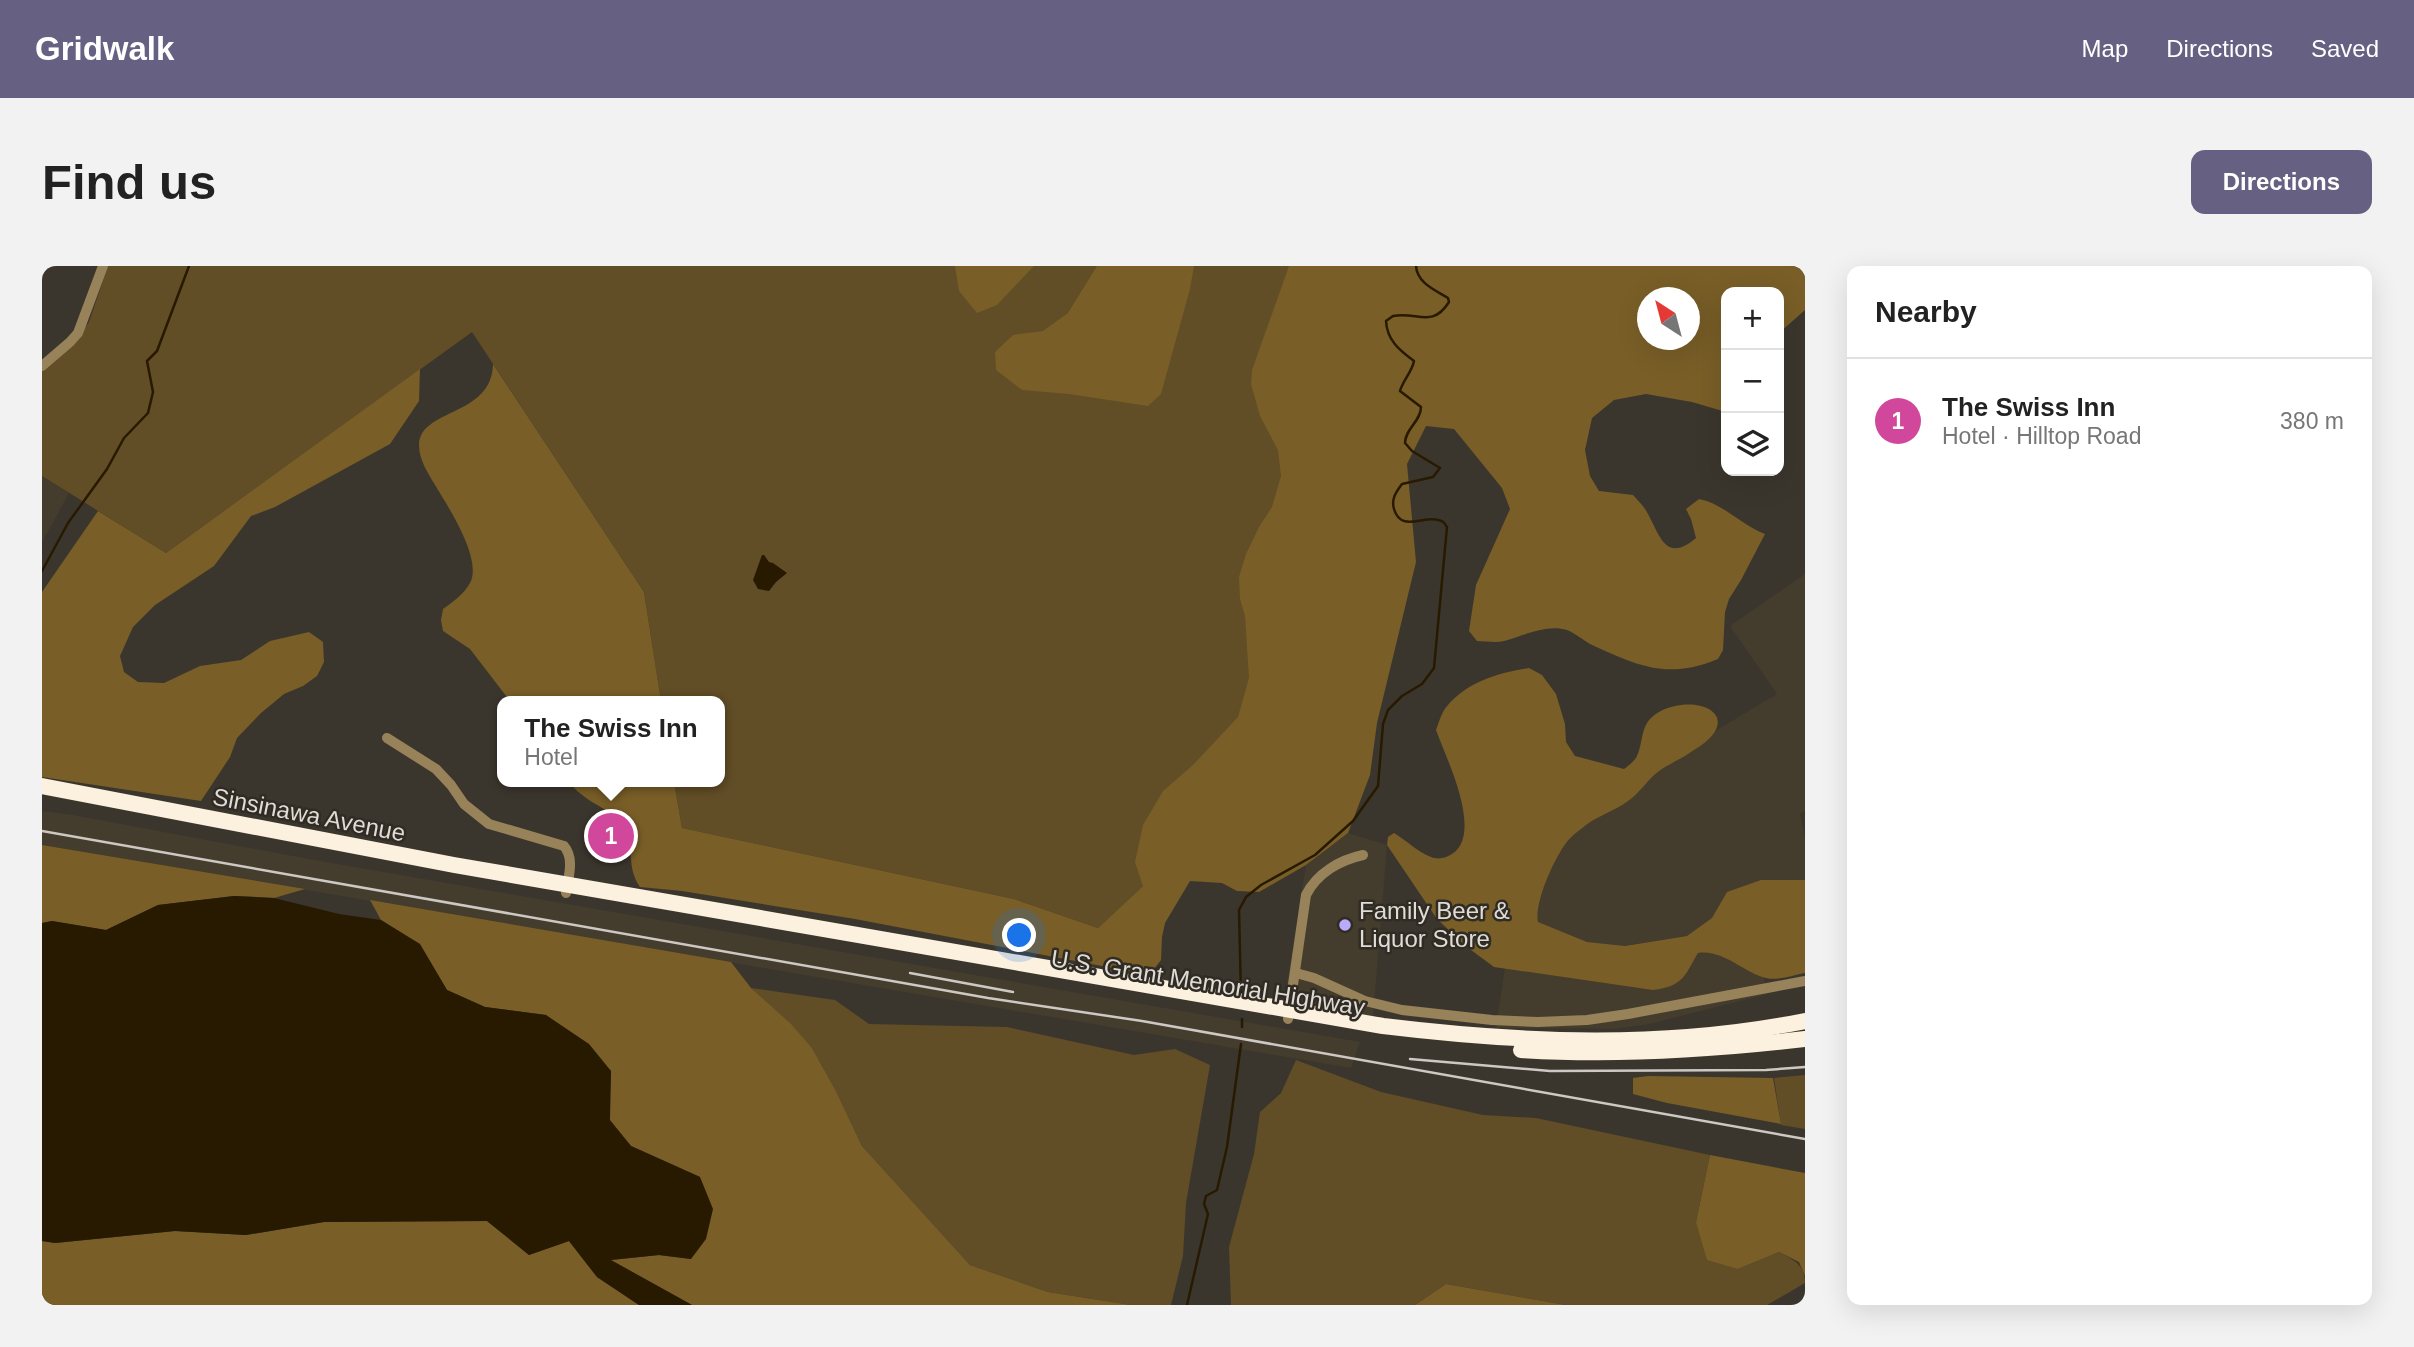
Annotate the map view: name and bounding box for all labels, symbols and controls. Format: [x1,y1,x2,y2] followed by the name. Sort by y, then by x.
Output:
[35,30,174,67] text: Gridwalk
[2082,35,2128,62] text: Map
[2166,35,2273,62] text: Directions
[2311,35,2379,62] text: Saved
[2191,150,2372,214] button: Directions
[42,155,216,209] text: Find us
[1637,287,1700,350] north arrow
[1721,287,1784,476] map controls
[1721,287,1784,350] button: +
[1875,295,1977,328] text: Nearby
[1721,350,1784,413] button: −
[1942,392,2115,422] text: The Swiss Inn
[1892,408,1904,434] text: 1
[2280,408,2344,434] text: 380 m
[1721,413,1784,476] button: layers
[1942,423,2141,449] text: Hotel · Hilltop Road
[497,696,725,787] popup
[524,713,698,743] text: The Swiss Inn
[524,744,578,770] text: Hotel
[210,783,408,846] street label: Sinsinawa Avenue
[588,810,634,862] pin: 1
[1359,897,1510,952] place label: Family Beer & Liquor Store
[1337,917,1353,933] marker: Family Beer & Liquor Store
[1002,918,1036,952] your location
[1049,944,1367,1021] street label: U.S. Grant Memorial Highway

